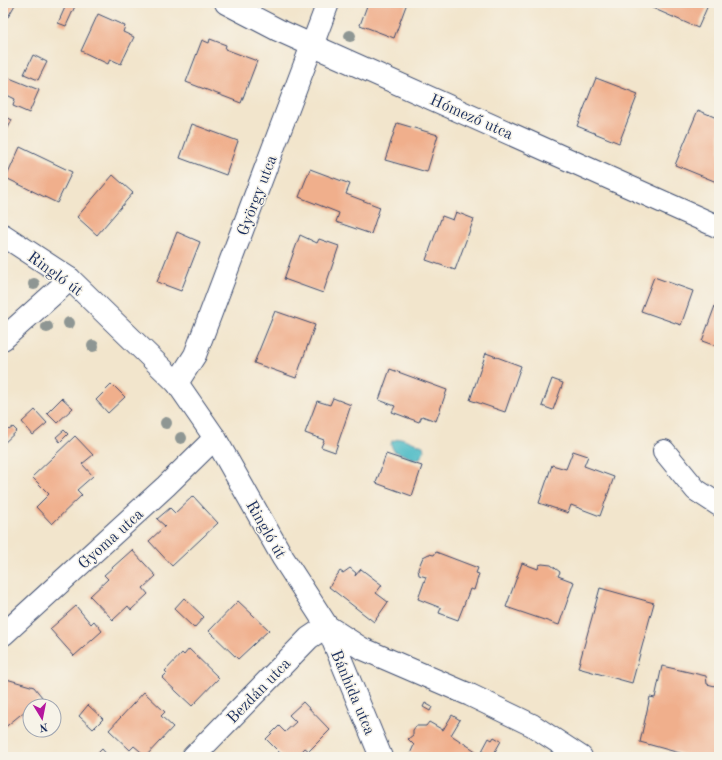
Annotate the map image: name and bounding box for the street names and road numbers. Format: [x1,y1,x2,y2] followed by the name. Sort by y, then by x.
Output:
[427,92,515,143] street label: Hómező utca
[235,153,281,238] street label: György utca
[24,249,86,300] street label: Ringló út
[242,498,288,562] street label: Ringló út
[76,506,147,573] street label: Gyoma utca
[327,648,377,738] street label: Bánhida utca
[225,656,294,727] street label: Bezdán utca

